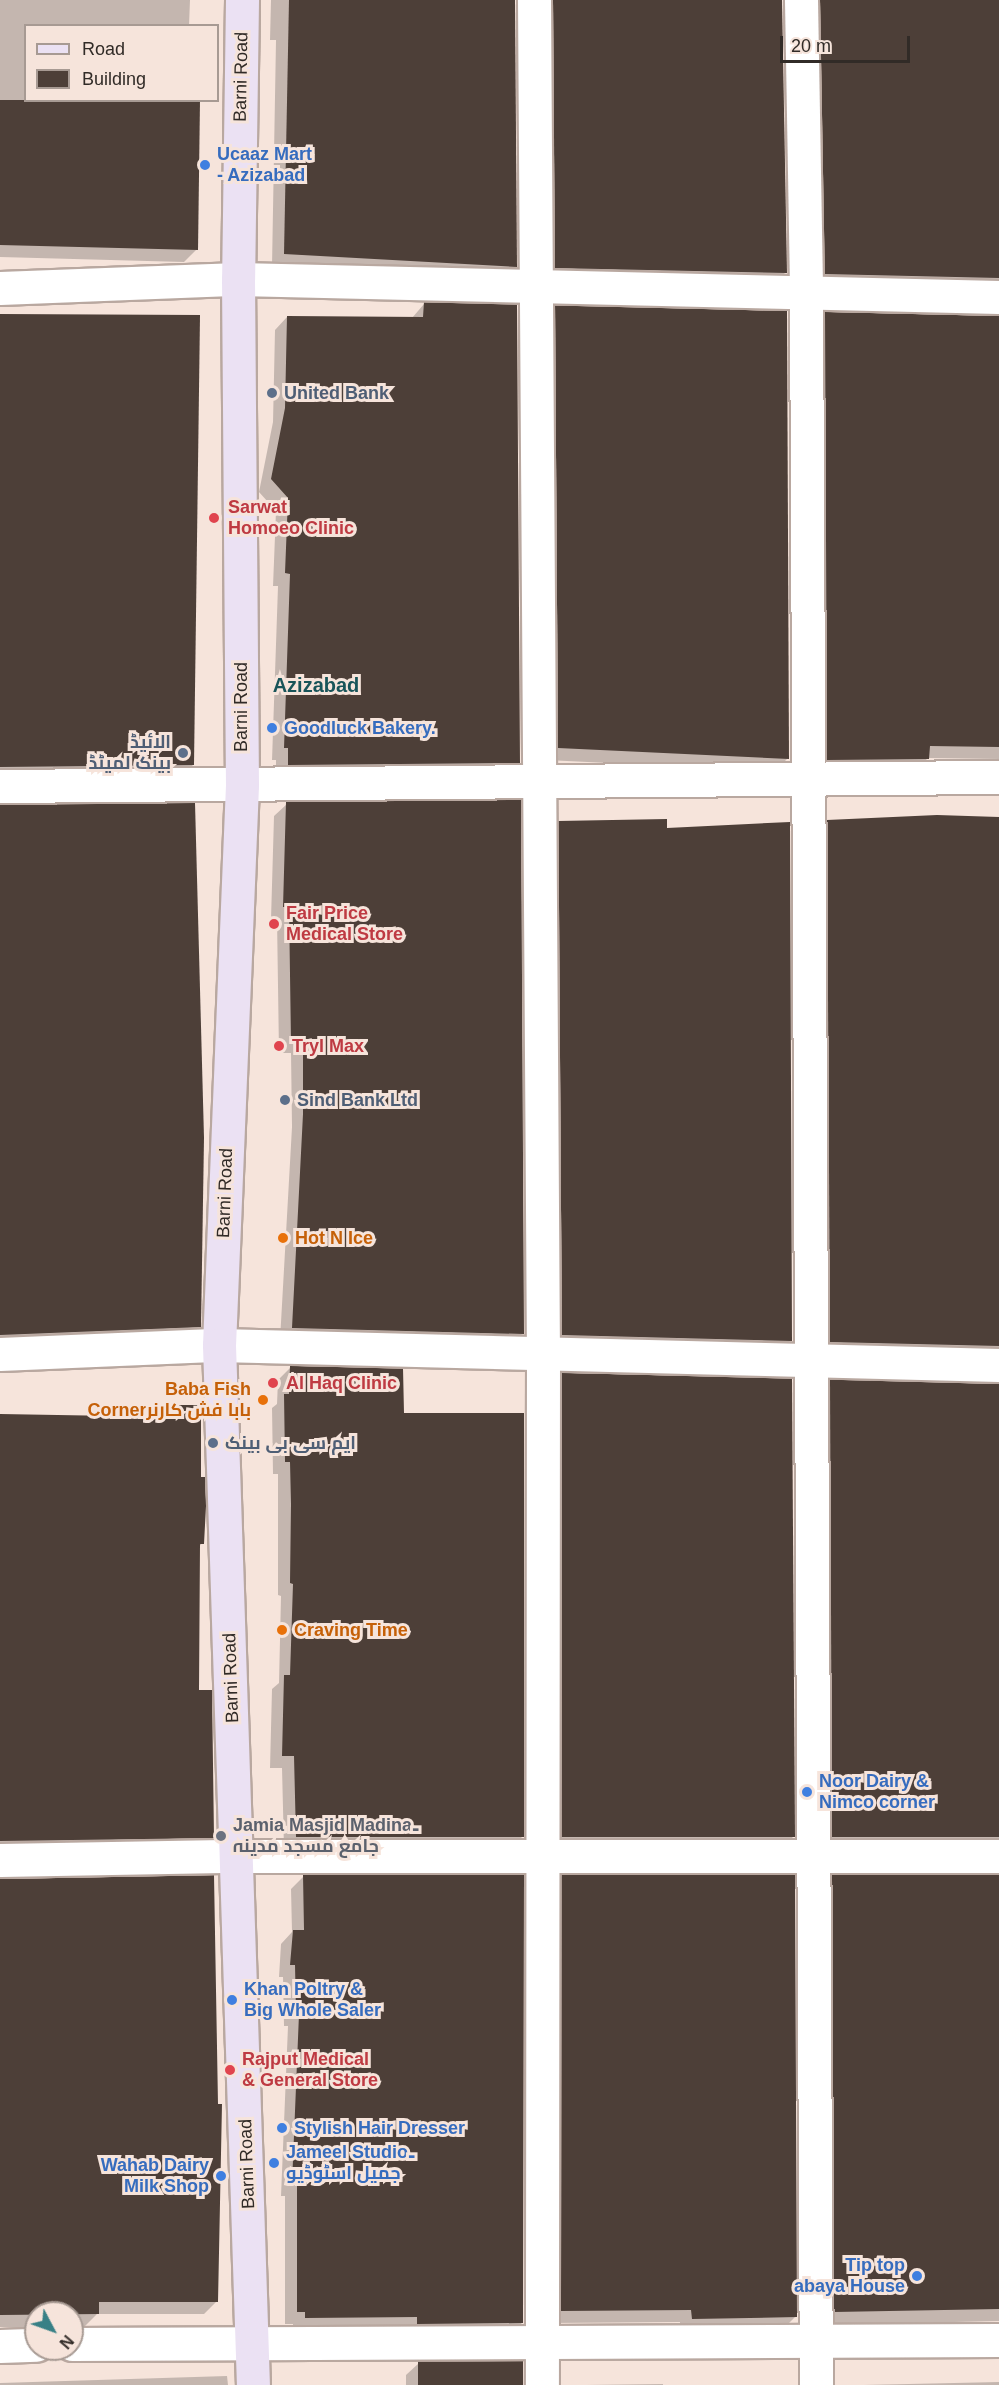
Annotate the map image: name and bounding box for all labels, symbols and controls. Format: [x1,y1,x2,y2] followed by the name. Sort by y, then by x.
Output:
[24,24,219,102] legend
[783,24,914,62] scale bar
[229,32,253,122] street label: Barni Road
[791,36,831,56] text: 20 m
[82,39,125,59] text: Road
[82,69,146,89] text: Building
[217,144,312,186] place label: Ucaaz Mart - Azizabad
[198,158,212,172] marker: Ucaaz Mart - Azizabad
[284,382,389,404] place label: United Bank
[265,386,279,400] marker: United Bank
[228,497,354,540] place label: Sarwat Homoeo Clinic
[205,509,223,527] marker: Sarwat Homoeo Clinic
[230,662,252,752] street label: Barni Road
[273,673,359,697] district label: Azizabad
[284,717,436,739] place label: Goodluck Bakery.
[265,721,279,735] marker: Goodluck Bakery.
[89,732,171,774] place label: الائیڈ بینک لمیٹڈ
[176,746,190,760] marker: الائیڈ بینک لمیٹڈ
[286,903,403,946] place label: Fair Price Medical Store
[267,917,281,931] marker: Fair Price Medical Store
[292,1035,364,1057] place label: Tryl Max
[270,1037,288,1055] marker: Tryl Max
[297,1089,418,1111] place label: Sind Bank Ltd
[278,1093,292,1107] marker: Sind Bank Ltd
[213,1148,237,1238] street label: Barni Road
[295,1227,373,1249] place label: Hot N Ice
[276,1231,290,1245] marker: Hot N Ice
[286,1372,397,1394] place label: Al Haq Clinic
[264,1374,282,1392] marker: Al Haq Clinic
[88,1379,251,1422] place label: Baba Fish Cornerبابا فش کارنر
[256,1393,270,1407] marker: Baba Fish Cornerبابا فش کارنر
[225,1432,356,1454] place label: ایم سی بی بینک
[206,1436,220,1450] marker: ایم سی بی بینک
[294,1619,408,1641] place label: Craving Time
[275,1623,289,1637] marker: Craving Time
[219,1633,243,1723] street label: Barni Road
[819,1771,935,1814] place label: Noor Dairy & Nimco corner
[800,1785,814,1799] marker: Noor Dairy & Nimco corner
[233,1815,419,1858] place label: Jamia Masjid Madina۔ جامع مسجد مدینہ
[214,1829,228,1843] marker: Jamia Masjid Madina۔ جامع مسجد مدینہ
[244,1979,381,2022] place label: Khan Poltry & Big Whole Saler
[225,1993,239,2007] marker: Khan Poltry & Big Whole Saler
[242,2049,378,2092] place label: Rajput Medical & General Store
[223,2063,237,2077] marker: Rajput Medical & General Store
[294,2117,465,2139] place label: Stylish Hair Dresser
[235,2119,259,2209] street label: Barni Road
[275,2121,289,2135] marker: Stylish Hair Dresser
[286,2142,415,2184] place label: Jameel Studio۔ جمیل اسٹوڈیو
[101,2155,209,2198] place label: Wahab Dairy Milk Shop
[267,2156,281,2170] marker: Jameel Studio۔ جمیل اسٹوڈیو
[214,2169,228,2183] marker: Wahab Dairy Milk Shop
[794,2255,905,2298] place label: Tip top abaya House
[910,2269,924,2283] marker: Tip top abaya House
[24,2301,84,2361] north arrow
[56,2332,77,2352] text: N

